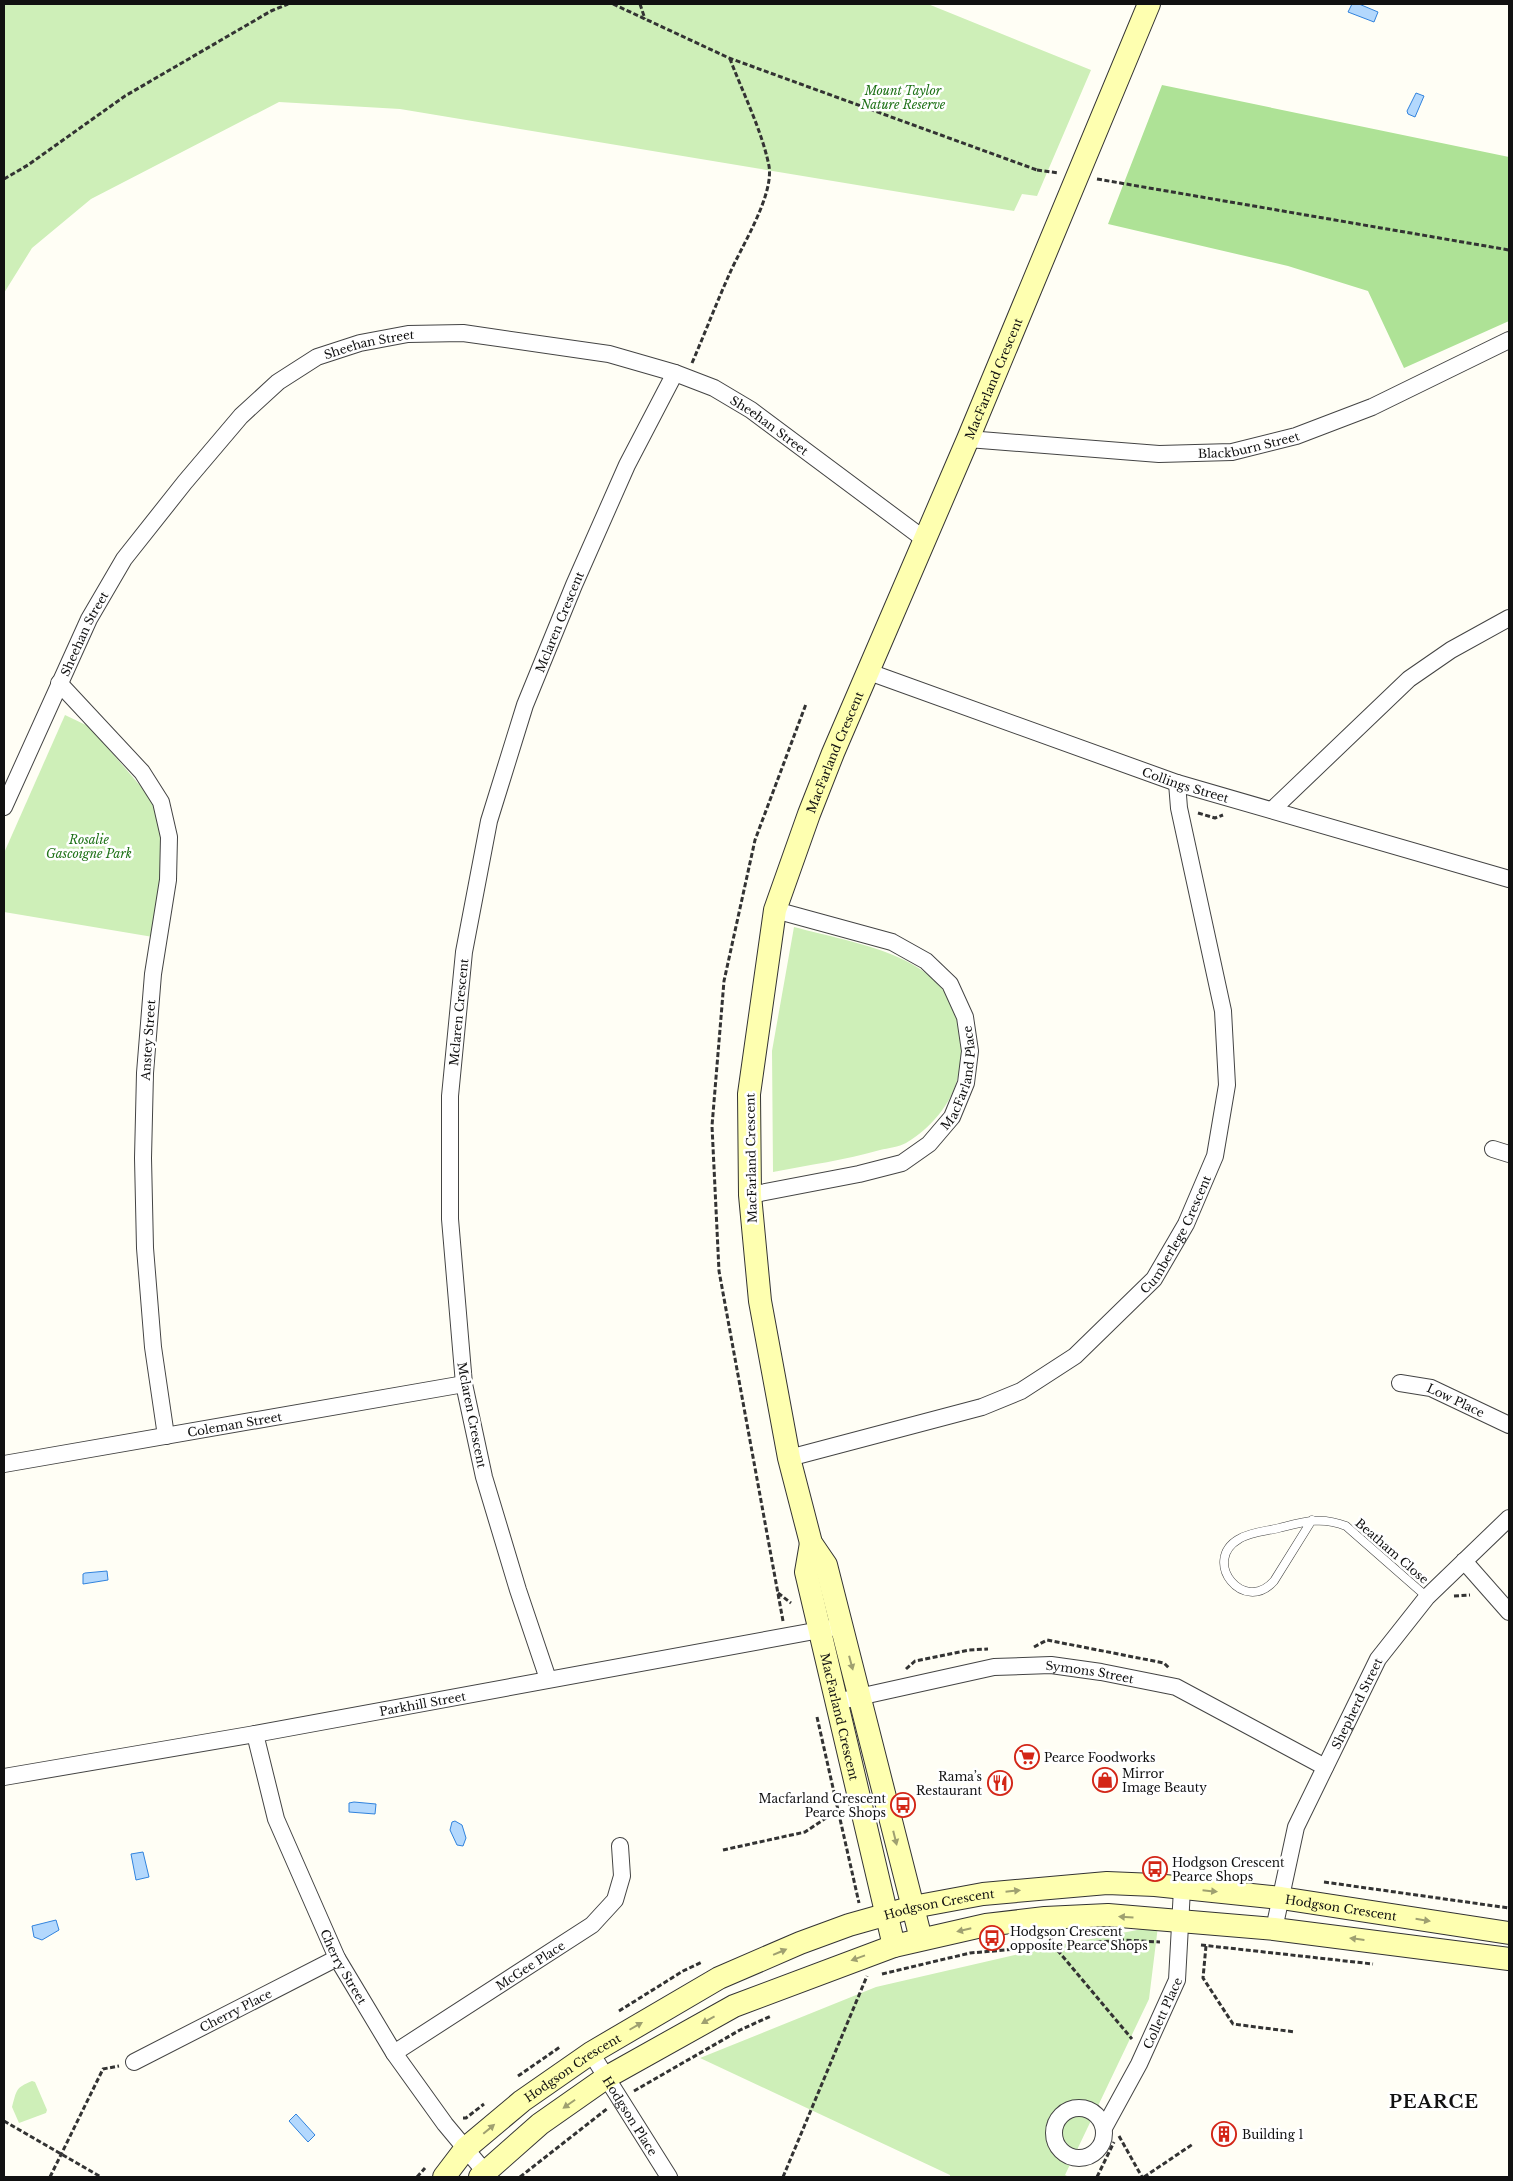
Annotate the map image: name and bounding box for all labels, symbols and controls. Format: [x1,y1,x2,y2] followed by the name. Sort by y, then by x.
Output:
[860,83,946,112] park label: Mount Taylor Nature Reserve
[961,315,1025,442] street label: MacFarland Crescent
[322,326,415,362] street label: Sheehan Street
[728,392,812,458] street label: Sheehan Street
[1198,428,1302,460] street label: Blackburn Street
[532,569,587,675] street label: Mclaren Crescent
[57,588,111,678] street label: Sheehan Street
[803,689,866,815] street label: MacFarland Crescent
[1140,764,1231,805] street label: Collings Street
[46,832,132,861] park label: Rosalie Gascoigne Park
[445,957,471,1066] street label: Mclaren Crescent
[138,999,158,1082] street label: Anstey Street
[937,1025,978,1133] street label: MacFarland Place
[742,1092,760,1223] street label: MacFarland Crescent
[1137,1172,1214,1296] street label: Cumberlege Crescent
[454,1361,490,1470] street label: Mclaren Crescent
[1425,1380,1487,1420] street label: Low Place
[186,1408,283,1439] street label: Coleman Street
[1352,1515,1432,1587] street label: Beatham Close
[818,1651,862,1782] street label: MacFarland Crescent
[1328,1655,1385,1751] street label: Shepherd Street
[847,1656,855,1671] one-way arrow
[1045,1657,1136,1686] street label: Symons Street
[378,1688,467,1718] street label: Parkhill Street
[1014,1744,1040,1770] supermarket icon: Pearce Foodworks
[1044,1750,1155,1765] place label: Pearce Foodworks
[1122,1766,1207,1795] place label: Mirror Image Beauty
[1092,1767,1118,1793] shop icon: Mirror Image Beauty
[916,1769,982,1798] place label: Rama’s Restaurant
[987,1770,1013,1796] restaurant icon: Rama’s Restaurant
[759,1791,886,1820] place label: Macfarland Crescent Pearce Shops
[890,1792,916,1818] bus stop icon: Macfarland Crescent Pearce Shops
[892,1830,900,1845] one-way arrow
[1172,1855,1285,1884] place label: Hodgson Crescent Pearce Shops
[1142,1856,1168,1882] bus stop icon: Hodgson Crescent Pearce Shops
[882,1885,995,1922] street label: Hodgson Crescent
[1005,1887,1021,1895] one-way arrow
[1202,1887,1218,1895] one-way arrow
[1284,1891,1398,1923] street label: Hodgson Crescent
[1117,1913,1133,1921] one-way arrow
[1415,1917,1431,1925] one-way arrow
[1010,1924,1148,1953] place label: Hodgson Crescent opposite Pearce Shops
[979,1925,1005,1951] bus stop icon: Hodgson Crescent opposite Pearce Shops
[956,1926,972,1934] one-way arrow
[318,1927,371,2007] street label: Cherry Street
[1349,1935,1365,1943] one-way arrow
[493,1937,567,1993] street label: McGee Place
[773,1947,787,1955] one-way arrow
[850,1954,865,1962] one-way arrow
[1139,1975,1185,2051] street label: Collett Place
[197,1985,274,2035] street label: Cherry Place
[701,2016,715,2025] one-way arrow
[630,2022,643,2031] one-way arrow
[521,2030,623,2105] street label: Hodgson Crescent
[600,2073,661,2158] street label: Hodgson Place
[1389,2091,1479,2113] district label: PEARCE
[562,2099,576,2109] one-way arrow
[1211,2121,1237,2147] building icon: Building 1
[482,2123,495,2134] one-way arrow
[1242,2127,1304,2142] place label: Building 1

